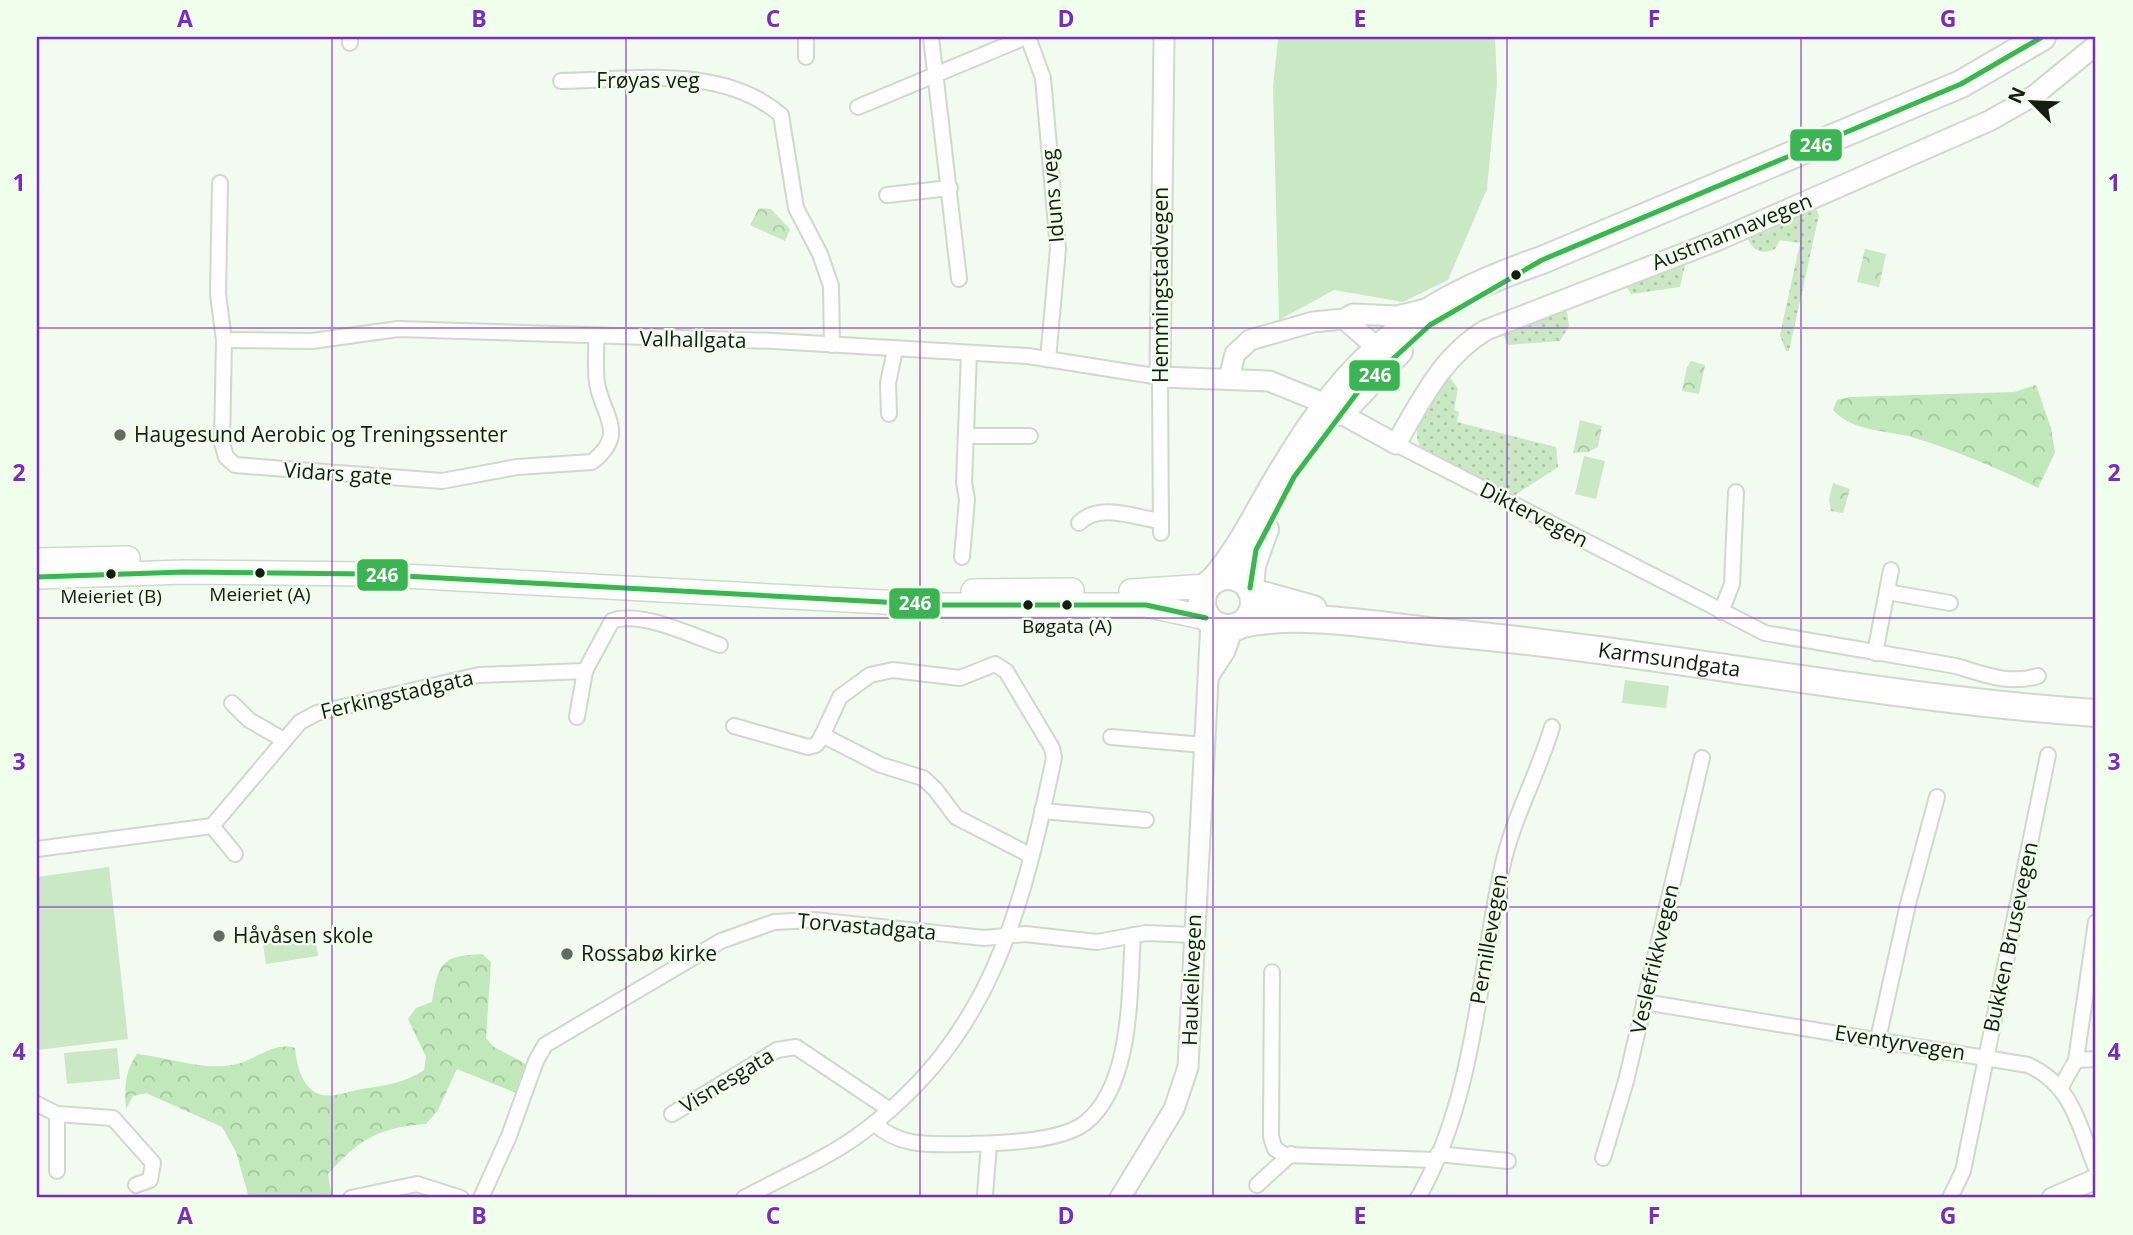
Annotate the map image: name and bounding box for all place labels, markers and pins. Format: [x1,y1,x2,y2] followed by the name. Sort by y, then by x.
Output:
[1509,268,1523,282] unlabelled marker
[134,420,508,448] place label: Haugesund Aerobic og Treningssenter
[112,427,128,443] marker: Haugesund Aerobic og Treningssenter
[253,566,267,580] marker: Meieriet (A)
[104,567,118,581] marker: Meieriet (B)
[209,581,311,607] place label: Meieriet (A)
[60,583,162,609] place label: Meieriet (B)
[1021,598,1035,612] unlabelled marker
[1060,598,1074,612] marker: Bøgata (A)
[1022,613,1112,639] place label: Bøgata (A)
[233,921,373,949] place label: Håvåsen skole
[211,928,227,944] marker: Håvåsen skole
[581,939,717,967] place label: Rossabø kirke
[559,946,575,962] marker: Rossabø kirke

